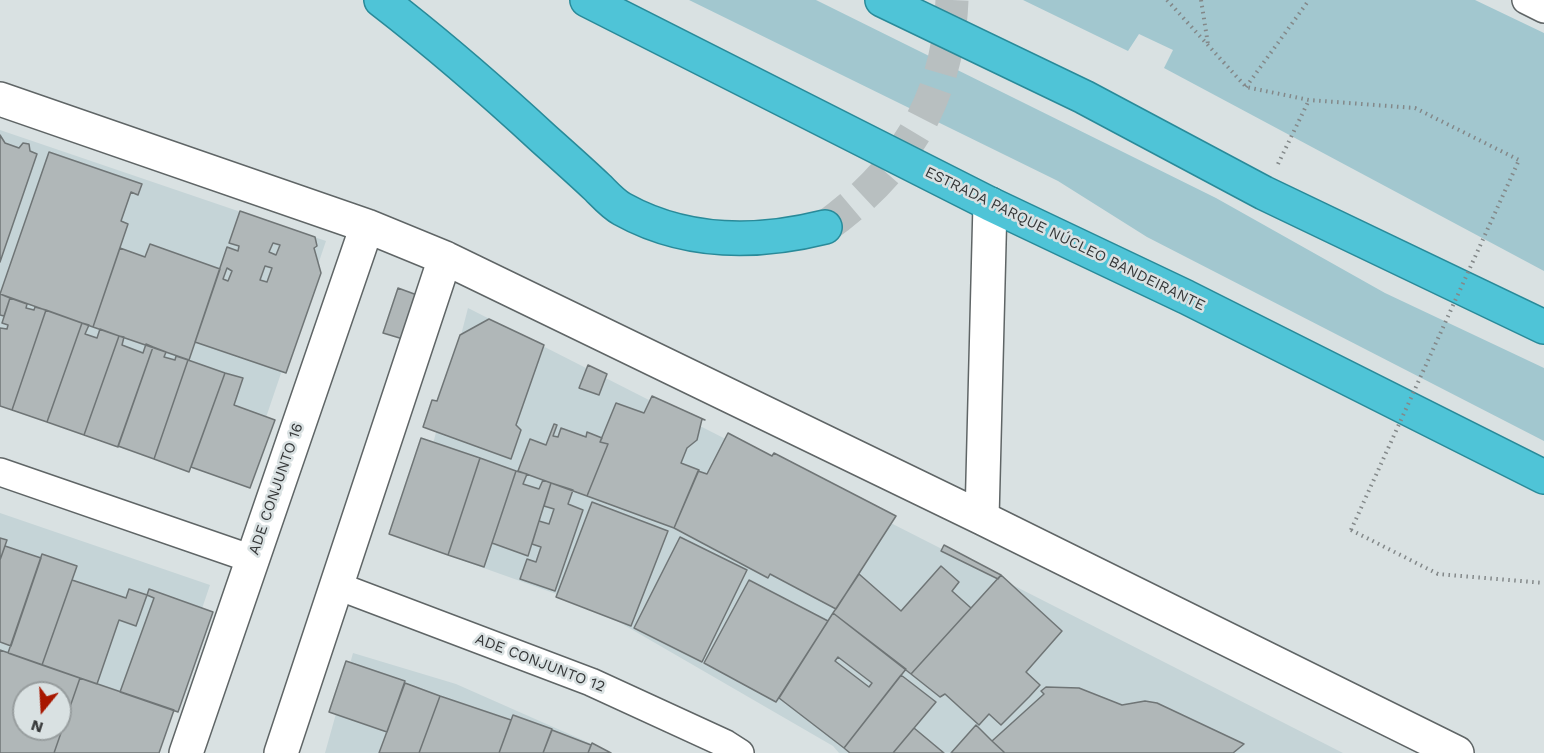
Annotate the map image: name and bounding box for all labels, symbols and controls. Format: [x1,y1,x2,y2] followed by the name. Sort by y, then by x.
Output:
[922,163,1208,315] street label: ESTRADA PARQUE NÚCLEO BANDEIRANTE
[245,421,307,557] street label: ADE CONJUNTO 16
[472,630,608,696] street label: ADE CONJUNTO 12
[12,681,72,741] north arrow
[28,716,45,738] text: N

